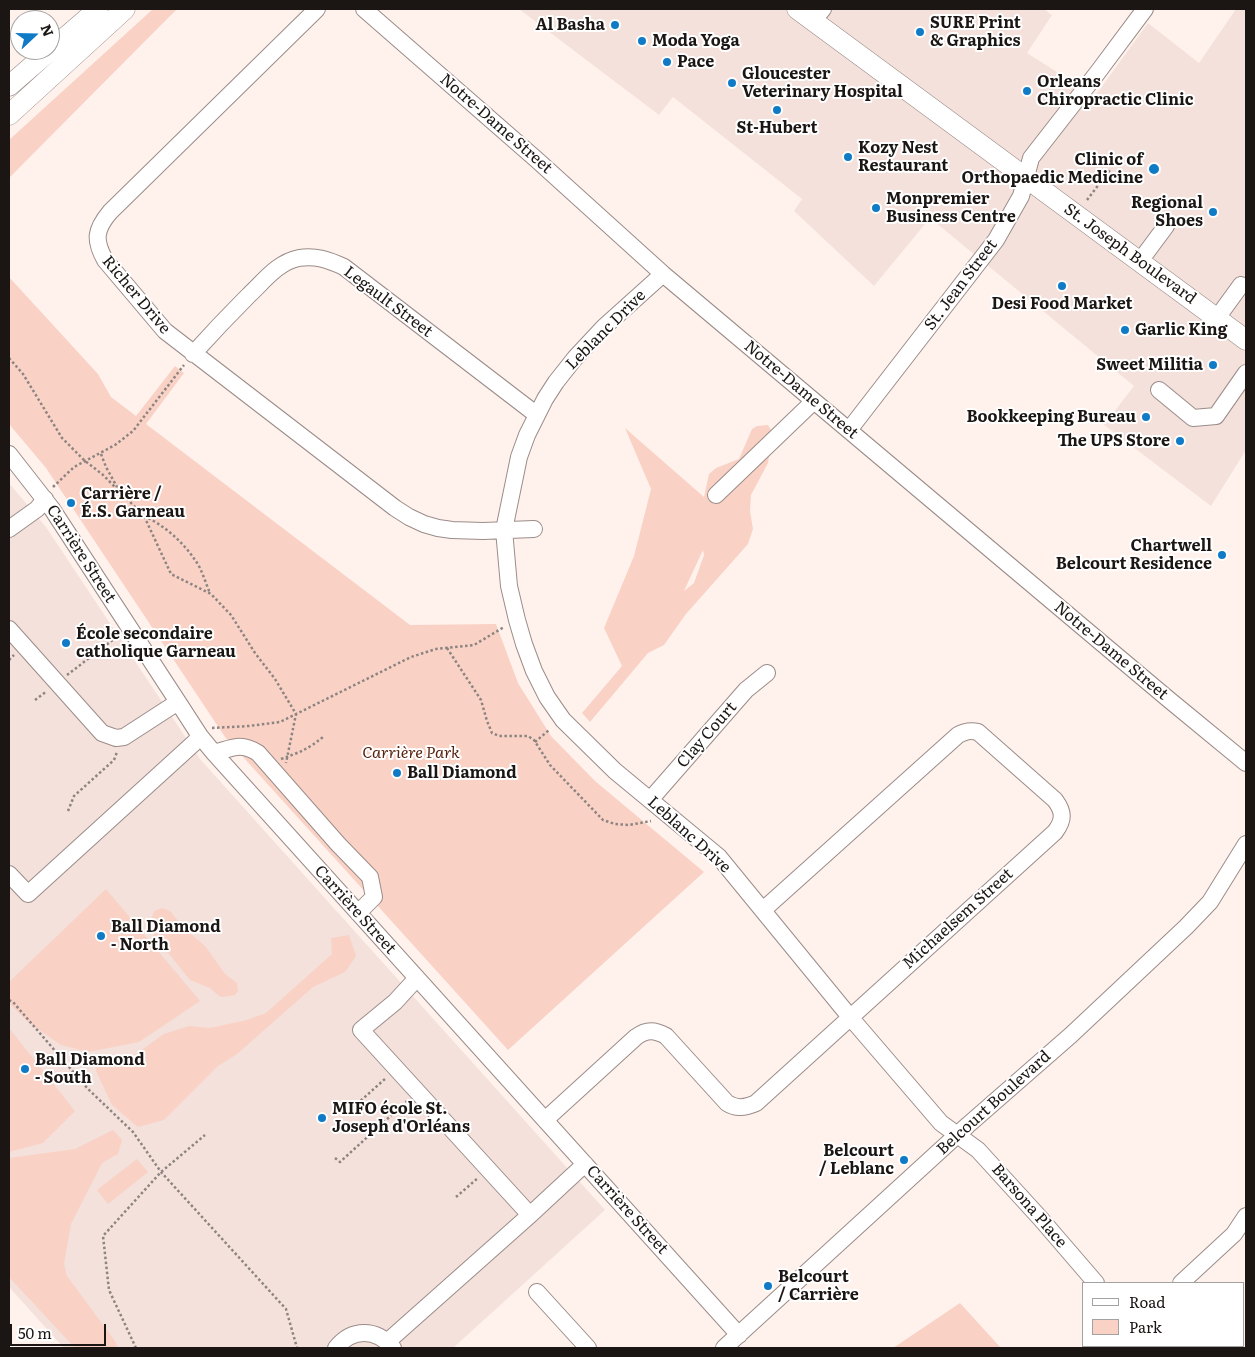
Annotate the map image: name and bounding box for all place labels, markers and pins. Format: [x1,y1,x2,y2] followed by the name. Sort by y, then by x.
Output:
[930,13,1021,51] place label: SURE Print & Graphics
[535,15,605,35] place label: Al Basha
[609,19,621,31] marker: Al Basha
[914,26,926,38] marker: SURE Print & Graphics
[652,31,740,51] place label: Moda Yoga
[636,35,648,47] marker: Moda Yoga
[677,52,714,72] place label: Pace
[661,56,673,68] marker: Pace
[742,64,903,102] place label: Gloucester Veterinary Hospital
[1037,72,1193,110] place label: Orleans Chiropractic Clinic
[726,77,738,89] marker: Gloucester Veterinary Hospital
[1021,85,1033,97] marker: Orleans Chiropractic Clinic
[771,104,783,116] marker: St-Hubert
[737,118,817,138] place label: St-Hubert
[858,138,948,176] place label: Kozy Nest Restaurant
[962,150,1143,188] place label: Clinic of Orthopaedic Medicine
[842,151,854,163] marker: Kozy Nest Restaurant
[1147,162,1161,176] marker: Clinic of Orthopaedic Medicine
[886,189,1016,227] place label: Monpremier Business Centre
[1131,193,1203,231] place label: Regional Shoes
[870,202,882,214] marker: Monpremier Business Centre
[1207,206,1219,218] marker: Regional Shoes
[1056,280,1068,292] marker: Desi Food Market
[991,294,1133,314] place label: Desi Food Market
[1135,320,1227,340] place label: Garlic King
[1119,324,1131,336] marker: Garlic King
[1096,355,1203,375] place label: Sweet Militia
[1207,359,1219,371] marker: Sweet Militia
[967,407,1136,427] place label: Bookkeeping Bureau
[1140,411,1152,423] marker: Bookkeeping Bureau
[1057,431,1170,451] place label: The UPS Store
[1174,435,1186,447] marker: The UPS Store
[81,484,185,522] place label: Carrière / É.S. Garneau
[65,497,77,509] marker: Carrière / É.S. Garneau
[1056,536,1212,574] place label: Chartwell Belcourt Residence
[1216,549,1228,561] marker: Chartwell Belcourt Residence
[76,624,236,662] place label: École secondaire catholique Garneau
[60,637,72,649] marker: École secondaire catholique Garneau
[407,763,517,783] place label: Ball Diamond
[391,767,403,779] marker: Ball Diamond
[111,917,221,955] place label: Ball Diamond - North
[95,930,107,942] marker: Ball Diamond - North
[35,1050,145,1088] place label: Ball Diamond - South
[19,1063,31,1075] marker: Ball Diamond - South
[332,1099,470,1137] place label: MIFO école St. Joseph d'Orléans
[316,1112,328,1124] marker: MIFO école St. Joseph d'Orléans
[819,1141,894,1179] place label: Belcourt / Leblanc
[898,1154,910,1166] marker: Belcourt / Leblanc
[778,1267,859,1305] place label: Belcourt / Carrière
[762,1280,774,1292] marker: Belcourt / Carrière

